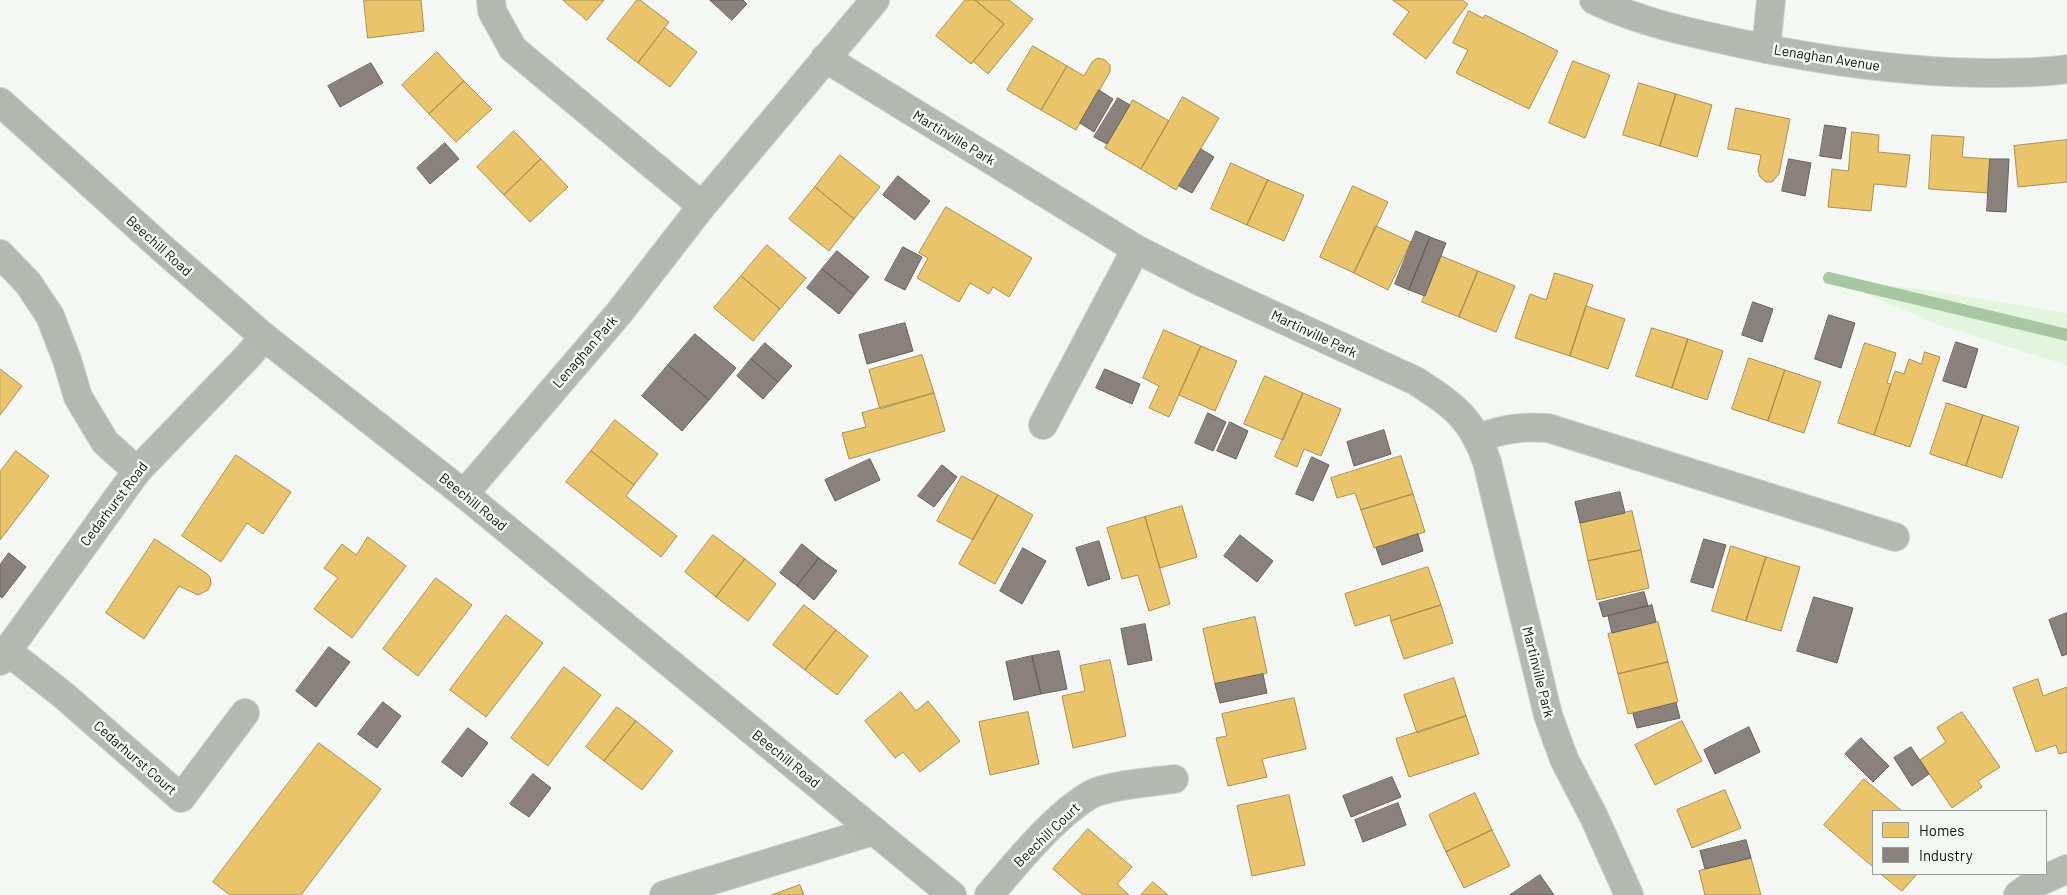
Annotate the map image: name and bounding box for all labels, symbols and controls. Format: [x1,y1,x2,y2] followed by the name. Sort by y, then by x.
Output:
[1773,41,1881,75] street label: Lenaghan Avenue
[910,107,998,169] street label: Martinville Park
[123,212,195,280] street label: Beechill Road
[1268,307,1360,361] street label: Martinville Park
[549,312,621,392] street label: Lenaghan Park
[77,458,151,550] street label: Cedarhurst Road
[436,470,510,534] street label: Beechill Road
[1519,625,1557,719] street label: Martinville Park
[90,717,180,799] street label: Cedarhurst Court
[749,727,823,791] street label: Beechill Road
[1010,799,1084,871] street label: Beechill Court
[1872,810,2047,875] legend
[1919,821,1964,839] text: Homes
[1919,846,1973,864] text: Industry

